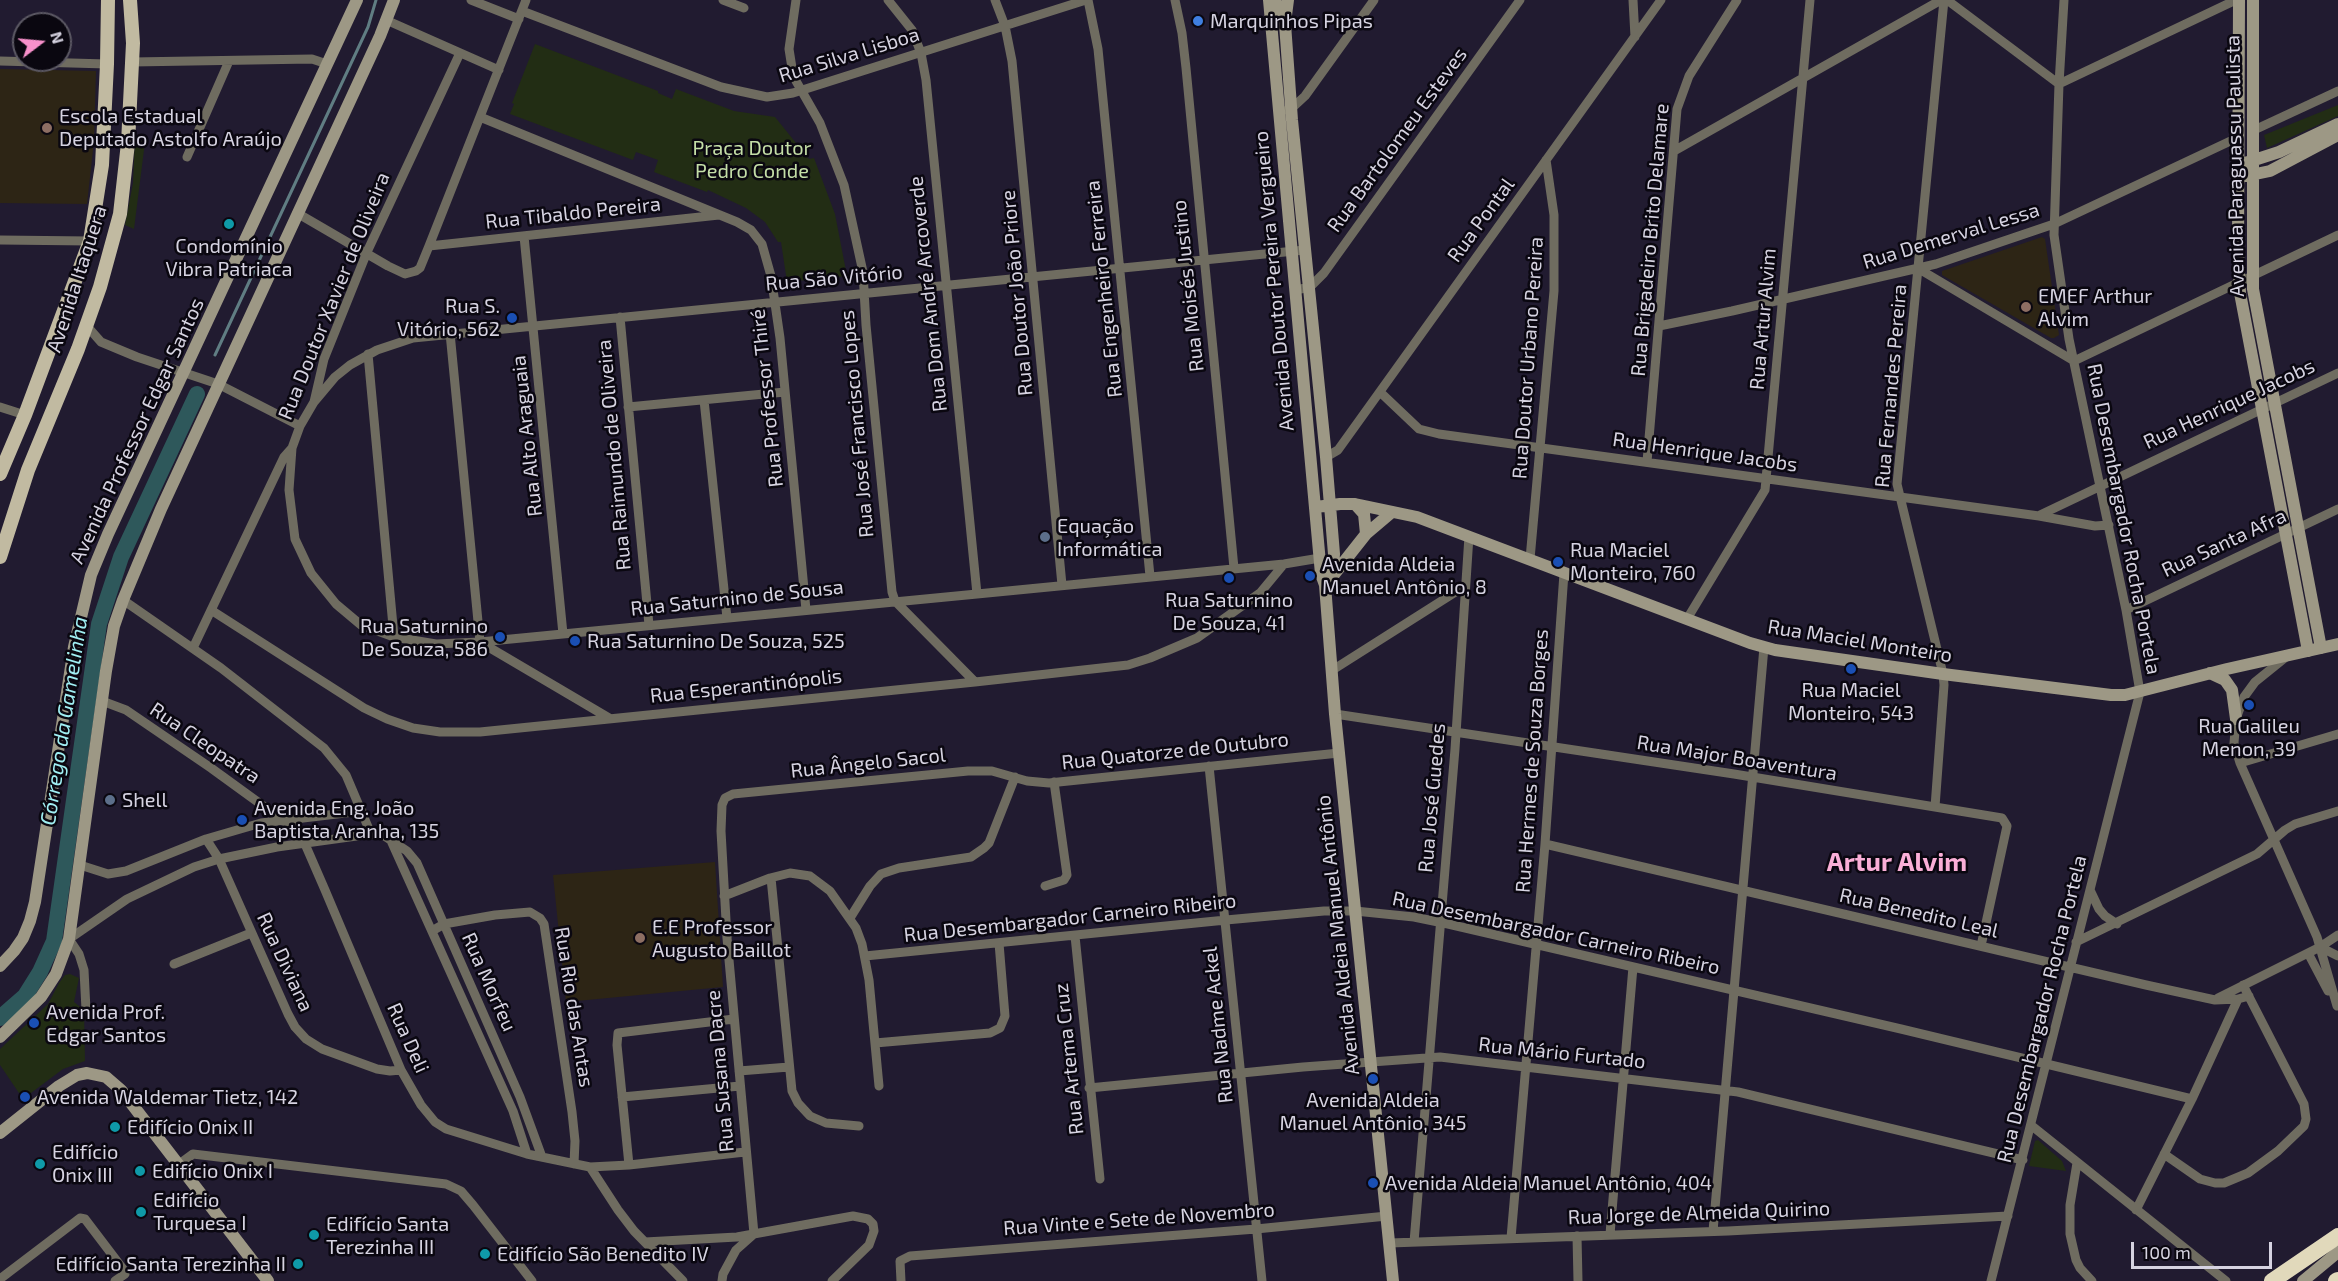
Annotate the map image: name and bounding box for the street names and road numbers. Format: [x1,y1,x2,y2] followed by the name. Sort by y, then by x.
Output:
[776,22,922,88] street label: Rua Silva Lisboa
[2221,35,2249,297] street label: Avenida Paraguassu Paulista
[1322,43,1472,237] street label: Rua Bartolomeu Esteves
[1626,102,1674,378] street label: Rua Brigadeiro Brito Delamare
[1249,130,1299,432] street label: Avenida Doutor Pereira Vergueiro
[273,169,395,423] street label: Rua Doutor Xavier de Oliveira
[1442,173,1520,267] street label: Rua Pontal
[904,175,952,413] street label: Rua Dom André Arcoverde
[1081,179,1127,399] street label: Rua Engenheiro Ferreira
[996,189,1038,397] street label: Rua Doutor João Priore
[484,192,662,234] street label: Rua Tibaldo Pereira
[1860,198,2042,274] street label: Rua Demerval Lessa
[1167,199,1209,373] street label: Rua Moisés Justino
[42,202,112,356] street label: Avenida Itaquera
[1508,236,1548,480] street label: Rua Doutor Urbano Pereira
[1745,247,1781,391] street label: Rua Artur Alvim
[764,260,904,296] street label: Rua São Vitório
[1870,283,1912,489] street label: Rua Fernandes Pereira
[65,294,209,568] street label: Avenida Professor Edgar Santos
[746,308,788,488] street label: Rua Professor Thiré
[835,309,879,539] street label: Rua José Francisco Lopes
[592,339,636,571] street label: Rua Raimundo de Oliveira
[507,354,547,518] street label: Rua Alto Araguaia
[2140,354,2318,454] street label: Rua Henrique Jacobs
[2082,362,2166,676] street label: Rua Desembargador Rocha Portela
[1611,427,1799,477] street label: Rua Henrique Jacobs
[2158,504,2290,582] street label: Rua Santa Afra
[629,575,845,621] street label: Rua Saturnino de Sousa
[1766,615,1954,667] street label: Rua Maciel Monteiro
[1511,628,1553,894] street label: Rua Hermes de Souza Borges
[649,664,843,708] street label: Rua Esperantinópolis
[145,697,265,789] street label: Rua Cleopatra
[1414,722,1450,874] street label: Rua José Guedes
[1060,727,1290,775] street label: Rua Quatorze de Outubro
[1635,730,1839,786] street label: Rua Major Boaventura
[789,743,947,783] street label: Rua Ângelo Sacol
[1311,794,1365,1076] street label: Avenida Aldeia Manuel Antônio
[1992,853,2092,1165] street label: Rua Desembargador Rocha Portela
[1837,883,2001,943] street label: Rua Benedito Leal
[1390,887,1722,979] street label: Rua Desembargador Carneiro Ribeiro
[903,889,1237,947] street label: Rua Desembargador Carneiro Ribeiro
[252,909,318,1015] street label: Rua Diviana
[549,925,599,1089] street label: Rua Rio das Antas
[457,929,521,1035] street label: Rua Morfeu
[1198,946,1238,1104] street label: Rua Nadme Ackel
[1049,982,1089,1136] street label: Rua Artema Cruz
[701,989,739,1153] street label: Rua Susana Dacre
[382,999,434,1077] street label: Rua Deli
[1477,1032,1647,1074] street label: Rua Mário Furtado
[1567,1196,1831,1230] street label: Rua Jorge de Almeida Quirino
[1002,1198,1276,1240] street label: Rua Vinte e Sete de Novembro

